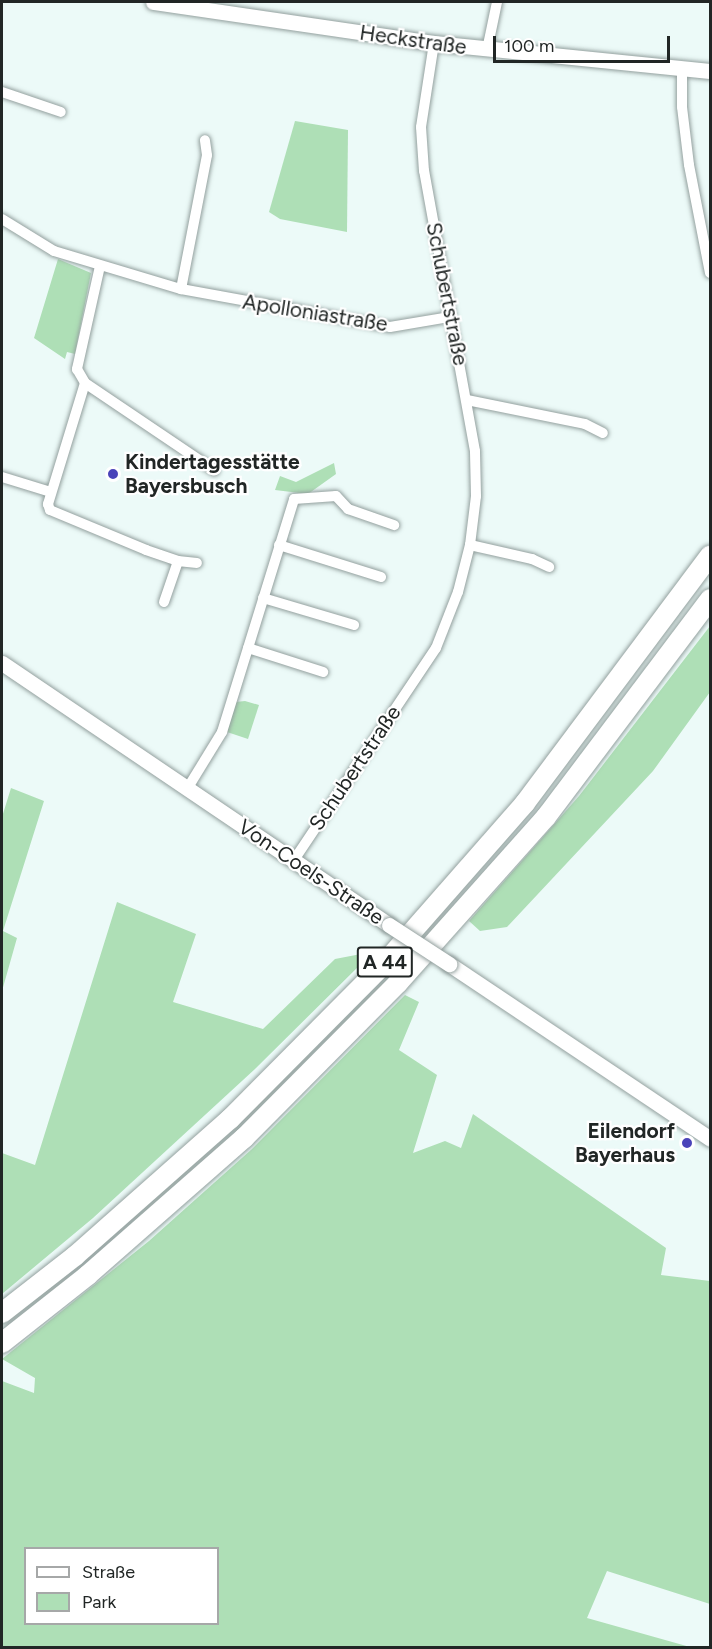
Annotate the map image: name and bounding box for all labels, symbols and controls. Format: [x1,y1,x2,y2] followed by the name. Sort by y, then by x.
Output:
[358,20,468,60] street label: Heckstraße
[496,24,673,62] scale bar
[504,35,554,57] text: 100 m
[421,220,473,368] street label: Schubertstraße
[241,289,389,337] street label: Apolloniastraße
[125,449,300,499] place label: Kindertagesstätte Bayersbusch
[106,467,120,481] marker: Kindertagesstätte Bayersbusch
[304,701,406,835] street label: Schubertstraße
[233,814,389,930] street label: Von-Coels-Straße
[356,945,414,979] road number: A 44
[575,1118,675,1168] place label: Eilendorf Bayerhaus
[680,1136,694,1150] marker: Eilendorf Bayerhaus
[24,1547,219,1625] legend
[82,1561,135,1583] text: Straße
[82,1591,116,1613] text: Park

